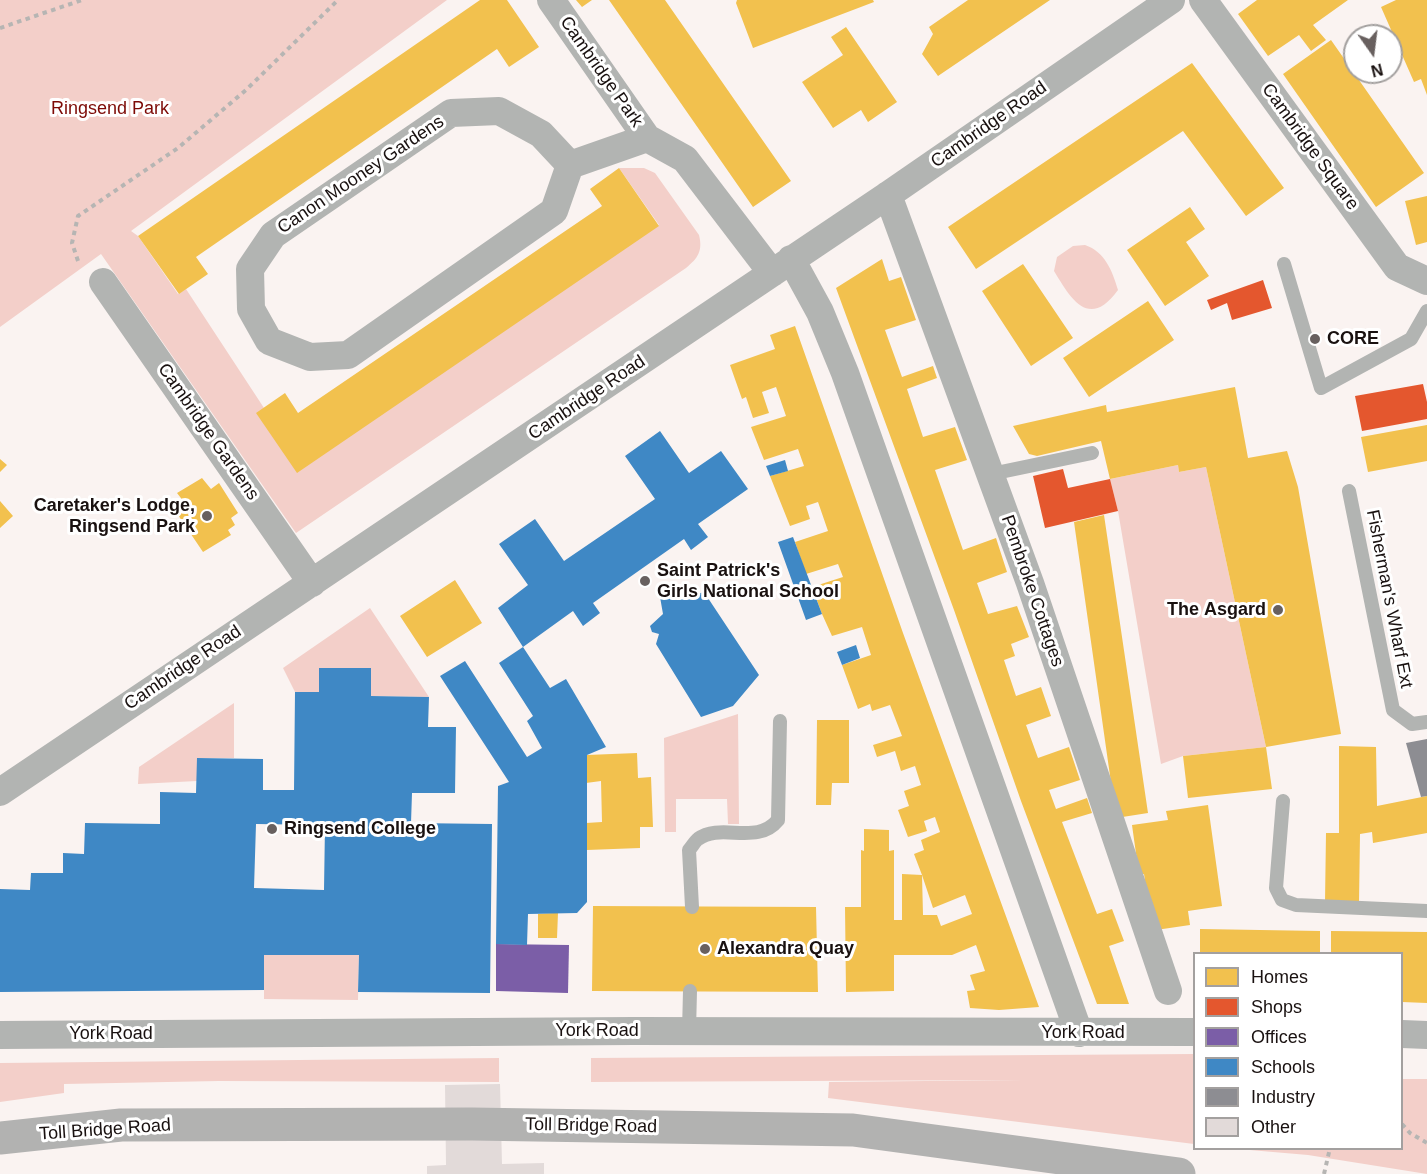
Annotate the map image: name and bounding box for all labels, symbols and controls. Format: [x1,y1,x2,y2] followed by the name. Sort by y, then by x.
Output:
[555,13,647,131] street label: Cambridge Park
[1343,24,1403,84] north arrow
[1369,60,1385,80] text: N
[927,77,1051,173] street label: Cambridge Road
[1257,80,1363,214] street label: Cambridge Square
[51,98,169,120] park label: Ringsend Park
[274,111,448,239] street label: Canon Mooney Gardens
[1327,328,1379,350] place label: CORE
[1308,332,1322,346] marker: CORE
[525,351,649,445] street label: Cambridge Road
[153,359,263,505] street label: Cambridge Gardens
[34,495,195,538] place label: Caretaker's Lodge, Ringsend Park
[1361,508,1417,690] street label: Fisherman's Wharf Ext
[200,509,214,523] marker: Caretaker's Lodge, Ringsend Park
[996,512,1068,670] street label: Pembroke Cottages
[657,560,839,602] place label: Saint Patrick's Girls National School
[638,574,652,588] marker: Saint Patrick's Girls National School
[1167,599,1266,621] place label: The Asgard
[1271,603,1285,617] marker: The Asgard
[121,621,245,715] street label: Cambridge Road
[284,818,436,840] place label: Ringsend College
[265,822,279,836] marker: Ringsend College
[717,938,854,960] place label: Alexandra Quay
[698,942,712,956] marker: Alexandra Quay
[1193,952,1403,1150] legend
[1251,967,1308,987] text: Homes
[1251,997,1302,1017] text: Shops
[555,1020,639,1042] street label: York Road
[1041,1022,1125,1044] street label: York Road
[69,1023,153,1045] street label: York Road
[1251,1027,1307,1047] text: Offices
[1251,1057,1315,1077] text: Schools
[1251,1087,1315,1107] text: Industry
[525,1114,657,1138] street label: Toll Bridge Road
[38,1115,172,1145] street label: Toll Bridge Road
[1251,1117,1296,1137] text: Other

